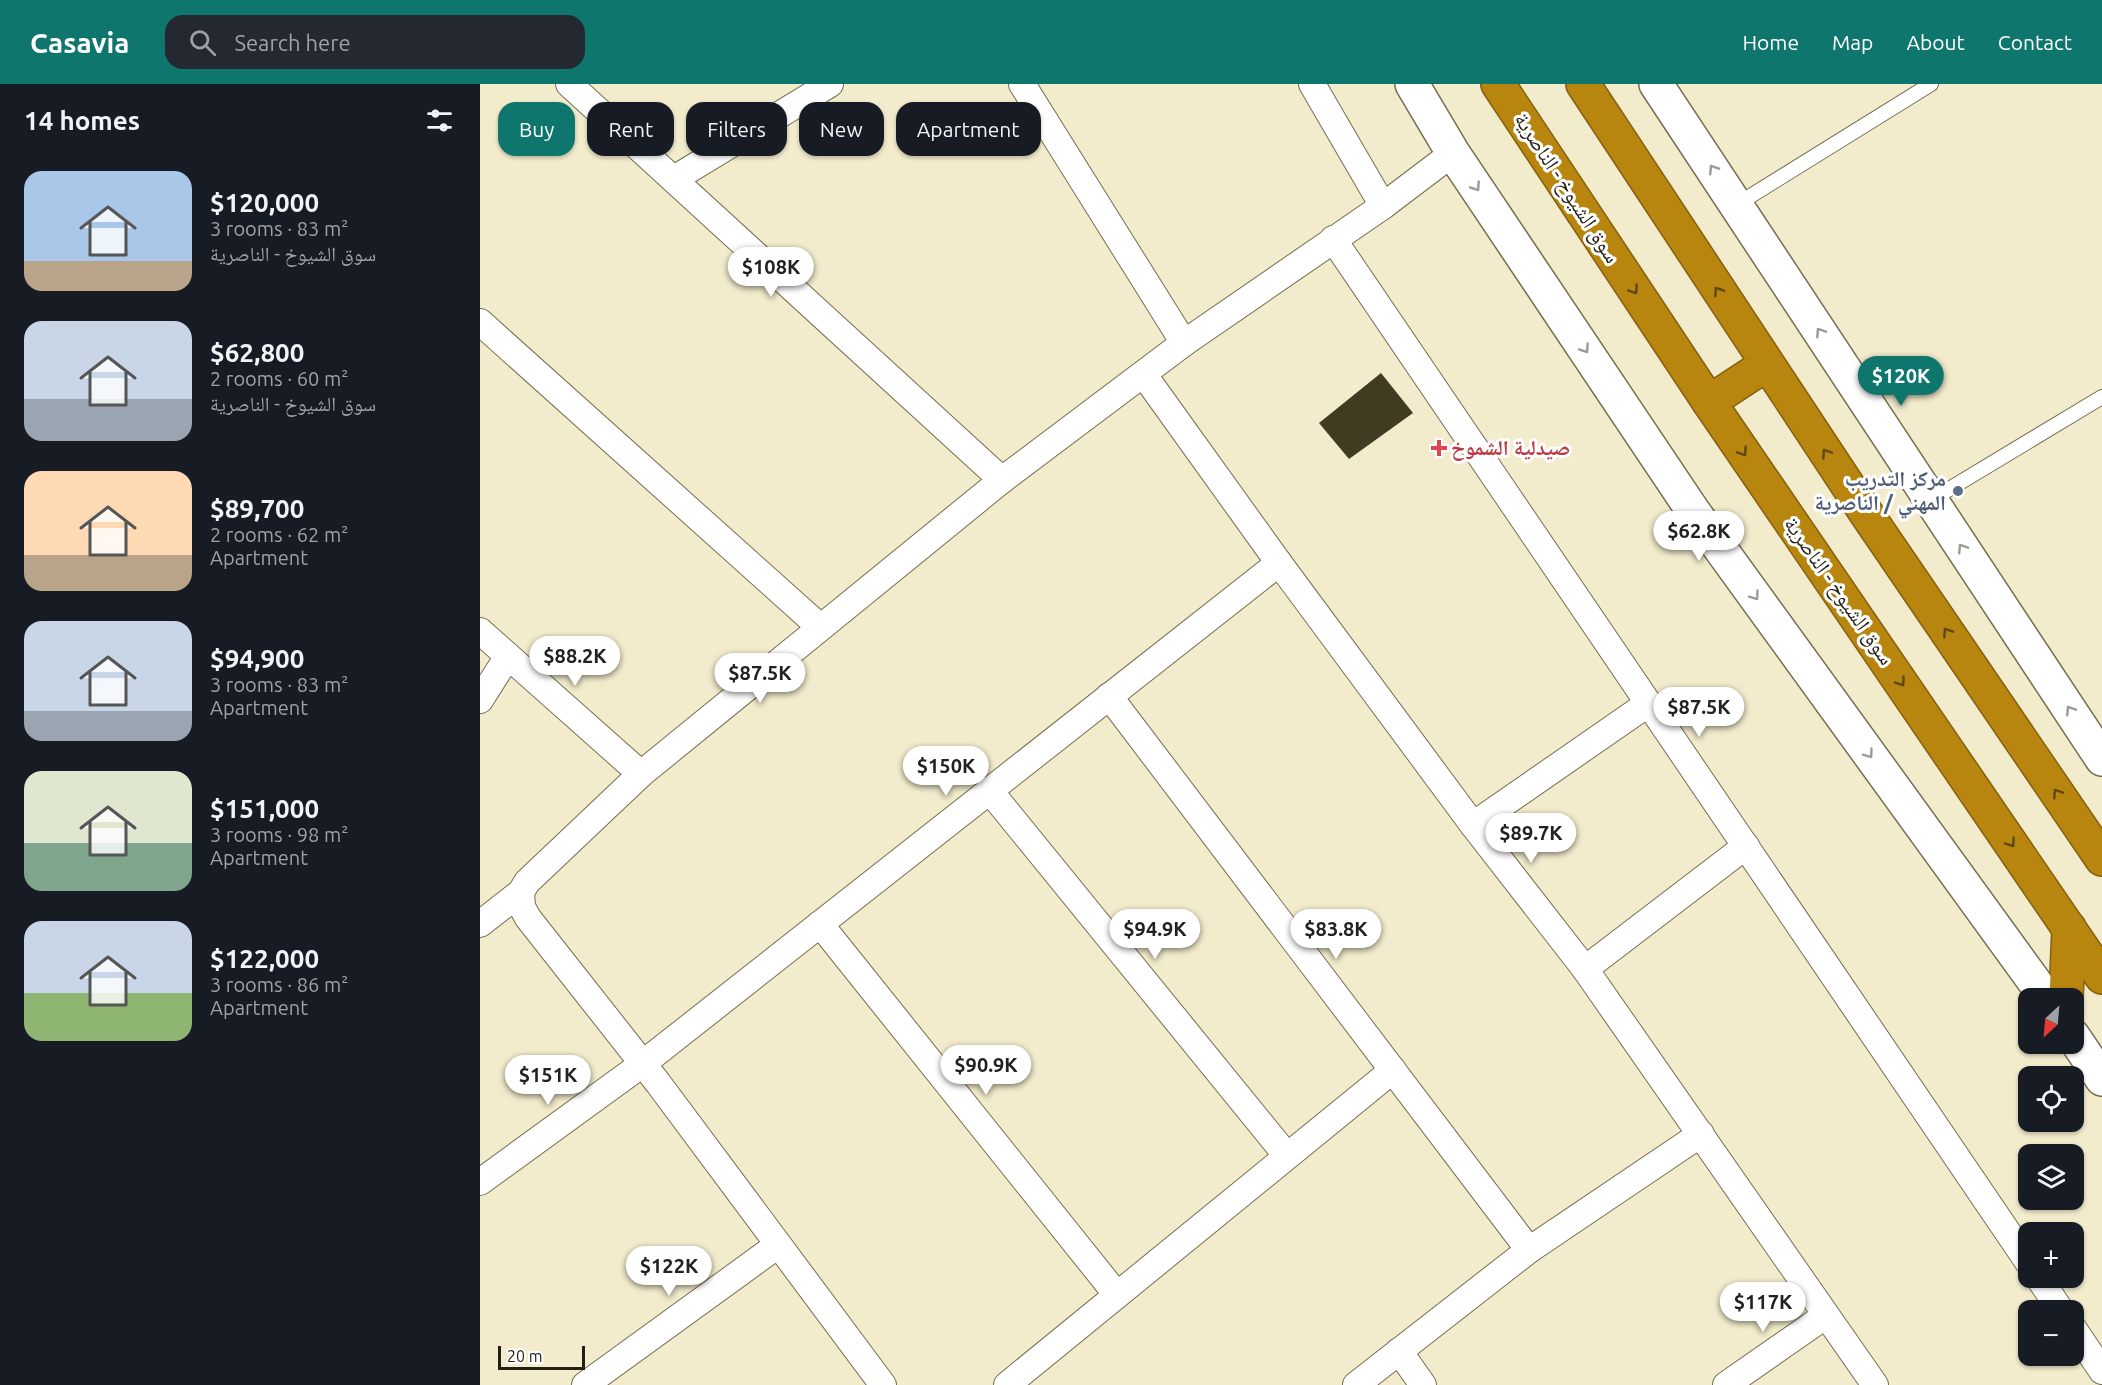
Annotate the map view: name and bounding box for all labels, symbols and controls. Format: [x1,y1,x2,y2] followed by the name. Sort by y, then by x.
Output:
[165,15,585,69] search box
[186,26,219,59] icon: search
[30,27,129,58] text: Casavia
[234,30,351,55] text: Search here
[1742,30,1799,54] text: Home
[1832,30,1873,54] text: Map
[1906,30,1965,54] text: About
[1998,30,2072,54] text: Contact
[498,102,575,156] chip: Buy
[587,102,674,156] chip: Rent
[686,102,787,156] chip: Filters
[799,102,884,156] chip: New
[896,102,1041,156] chip: Apartment
[423,104,456,137] icon: filters
[24,106,140,135] text: 14 homes
[1509,108,1625,268] street label: سوق الشيوخ - الناصرية
[1709,165,1720,176] one-way arrow
[1469,180,1480,191] one-way arrow
[210,188,319,217] text: $120,000
[72,195,144,267] icon: home
[210,217,348,240] text: 3 rooms · 83 m²
[210,242,376,265] text: سوق الشيوخ - الناصرية
[729,247,813,298] pin: $108K
[742,255,800,278] text: $108K
[1627,284,1638,295] one-way arrow
[1714,287,1726,297] one-way arrow
[1816,328,1828,338] one-way arrow
[210,338,304,367] text: $62,800
[1577,343,1589,353] one-way arrow
[72,345,144,417] icon: home
[1859,356,1943,407] pin: $120K
[1872,364,1930,387] text: $120K
[210,367,348,390] text: 2 rooms · 60 m²
[210,392,376,415] text: سوق الشيوخ - الناصرية
[1451,435,1570,461] place label: صيدلية الشموخ
[1432,441,1446,455] marker: صيدلية الشموخ
[1736,445,1747,456] one-way arrow
[1822,449,1833,460] one-way arrow
[1814,466,1946,519] place label: مركز التدريب المهني / الناصرية
[1951,484,1965,498] marker: مركز التدريب المهني / الناصرية
[210,494,304,523] text: $89,700
[72,495,144,567] icon: home
[1650,511,1748,562] pin: $62.8K
[1778,512,1900,670] street label: سوق الشيوخ - الناصرية
[1667,519,1731,542] text: $62.8K
[210,523,348,546] text: 2 rooms · 62 m²
[1959,543,1970,554] one-way arrow
[210,546,308,569] text: Apartment
[1748,589,1759,600] one-way arrow
[1943,628,1954,639] one-way arrow
[526,636,624,687] pin: $88.2K
[210,644,304,673] text: $94,900
[543,644,607,667] text: $88.2K
[72,645,144,717] icon: home
[711,653,809,704] pin: $87.5K
[728,661,792,684] text: $87.5K
[210,673,348,696] text: 3 rooms · 83 m²
[1894,675,1905,686] one-way arrow
[1650,687,1748,738] pin: $87.5K
[1667,695,1731,718] text: $87.5K
[210,696,308,719] text: Apartment
[2066,706,2077,717] one-way arrow
[904,746,988,797] pin: $150K
[1862,747,1873,758] one-way arrow
[917,754,975,777] text: $150K
[2053,789,2064,800] one-way arrow
[210,794,319,823] text: $151,000
[72,795,144,867] icon: home
[1482,813,1580,864] pin: $89.7K
[1499,821,1563,844] text: $89.7K
[210,823,348,846] text: 3 rooms · 98 m²
[2004,836,2015,847] one-way arrow
[210,846,308,869] text: Apartment
[1106,909,1204,960] pin: $94.9K
[1287,909,1385,960] pin: $83.8K
[1123,917,1187,940] text: $94.9K
[1304,917,1368,940] text: $83.8K
[210,944,319,973] text: $122,000
[72,945,144,1017] icon: home
[210,973,348,996] text: 3 rooms · 86 m²
[2018,988,2084,1054] north arrow
[2018,988,2084,1366] map controls
[210,996,308,1019] text: Apartment
[937,1045,1035,1096] pin: $90.9K
[954,1053,1018,1076] text: $90.9K
[506,1055,590,1106] pin: $151K
[519,1063,577,1086] text: $151K
[2018,1066,2084,1132] button: locate
[2018,1144,2084,1210] button: layers
[2018,1222,2084,1288] button: +
[627,1246,711,1297] pin: $122K
[640,1254,698,1277] text: $122K
[1721,1282,1805,1333] pin: $117K
[1734,1290,1792,1313] text: $117K
[2018,1300,2084,1366] button: −
[498,1343,585,1370] scale bar
[507,1347,543,1365] text: 20 m

